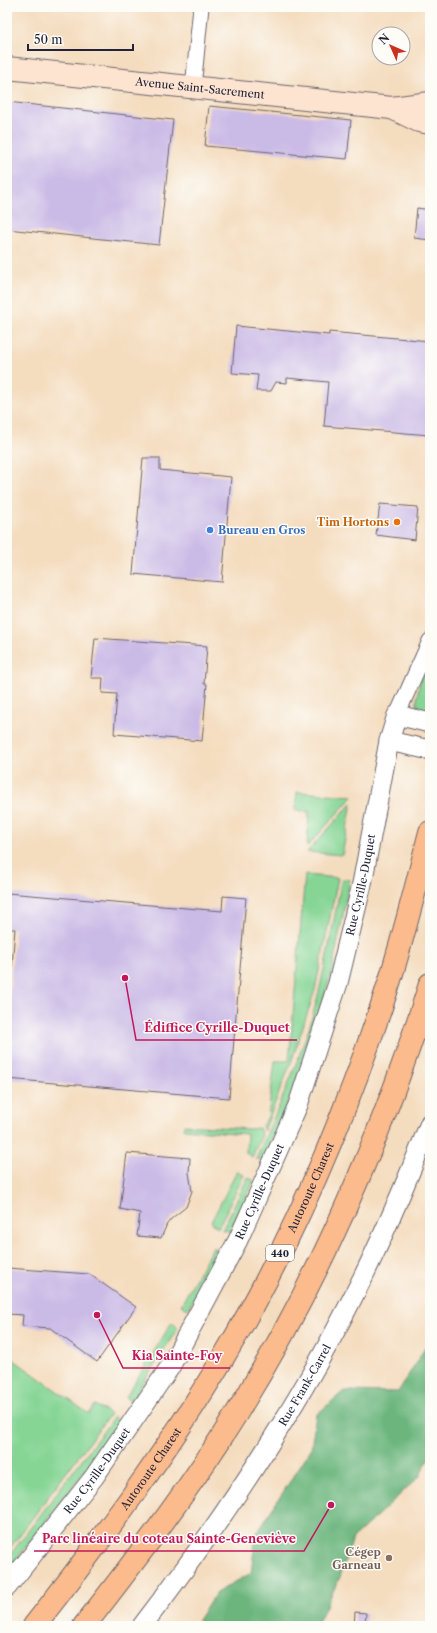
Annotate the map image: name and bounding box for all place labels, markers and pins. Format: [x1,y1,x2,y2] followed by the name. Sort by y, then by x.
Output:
[317,515,389,529] place label: Tim Hortons
[392,517,402,527] marker: Tim Hortons
[218,523,305,537] place label: Bureau en Gros
[205,525,215,535] marker: Bureau en Gros
[136,1016,297,1040] callout: Édiffice Cyrille-Duquet
[123,1344,230,1368] callout: Kia Sainte-Foy
[34,1527,304,1551] callout: Parc linéaire du coteau Sainte-Geneviève
[332,1545,382,1572] place label: Cégep Garneau
[384,1553,394,1563] marker: Cégep Garneau

